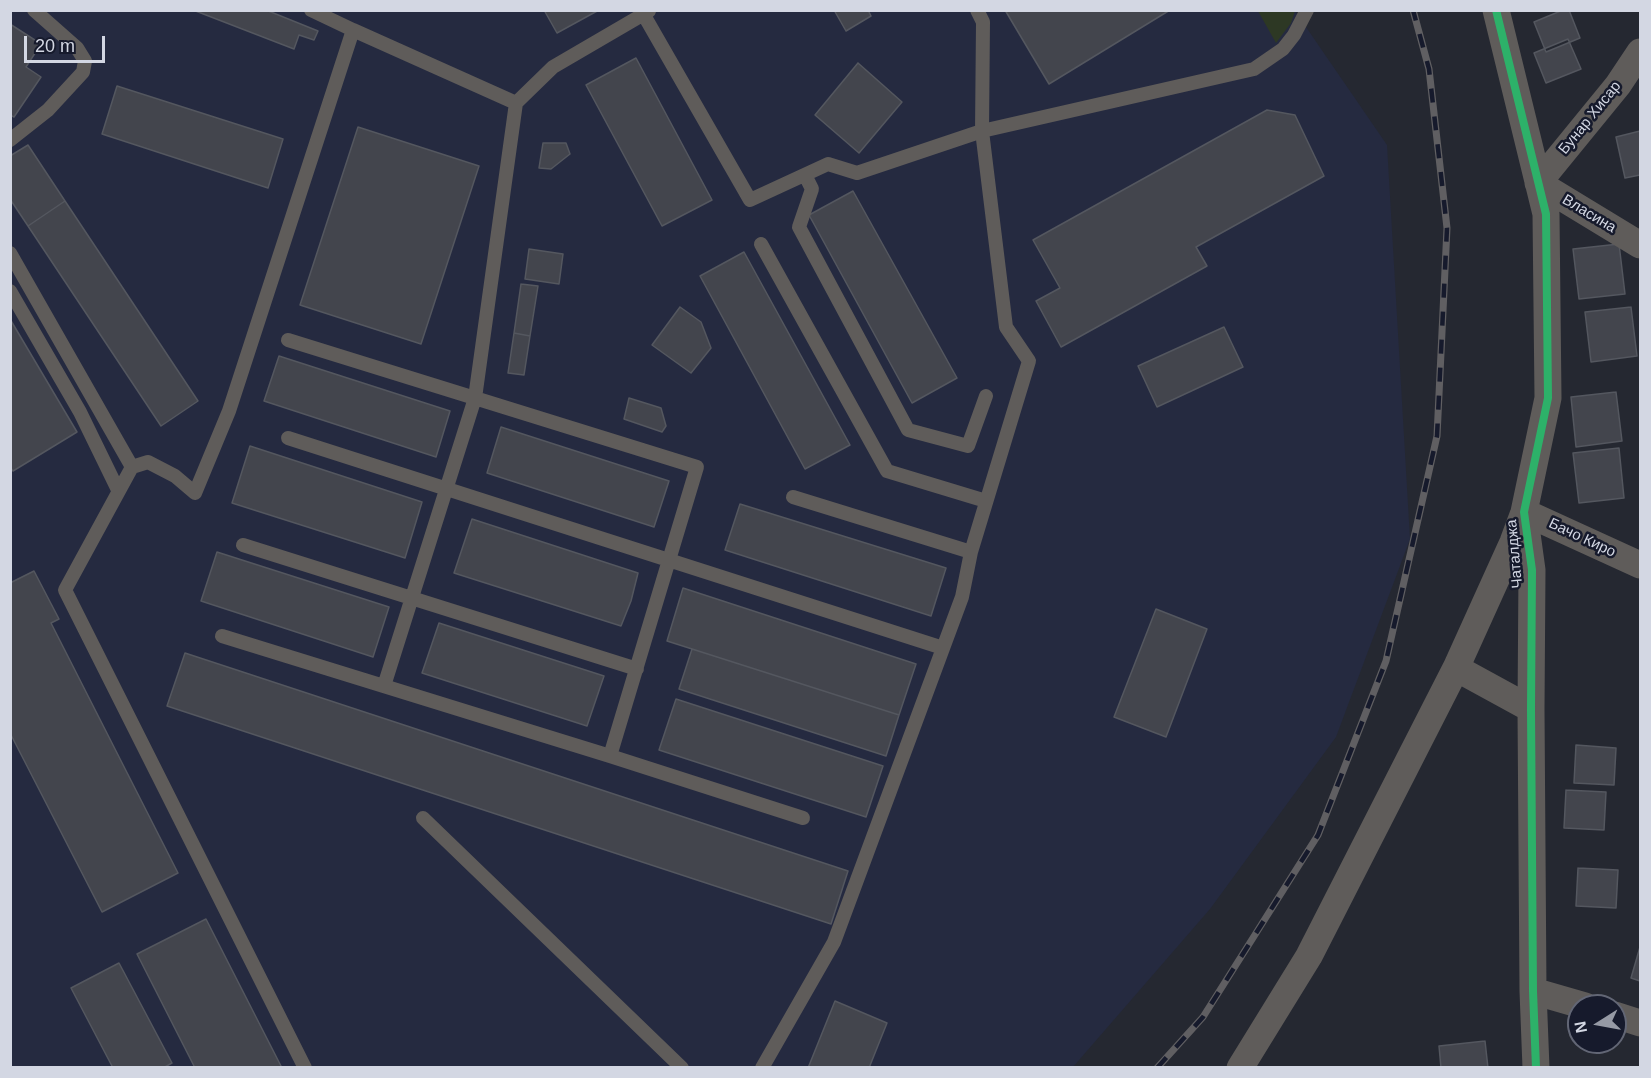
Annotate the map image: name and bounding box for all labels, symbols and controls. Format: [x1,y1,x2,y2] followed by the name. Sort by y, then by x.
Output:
[27,24,108,62] scale bar
[35,36,75,56] text: 20 m
[1555,78,1625,158] street label: Бунар Хисар
[1559,191,1619,237] street label: Власина
[1546,515,1618,561] street label: Бачо Киро
[1503,519,1527,589] street label: Чаталджа
[1567,994,1627,1054] north arrow
[1571,1020,1590,1034] text: N

